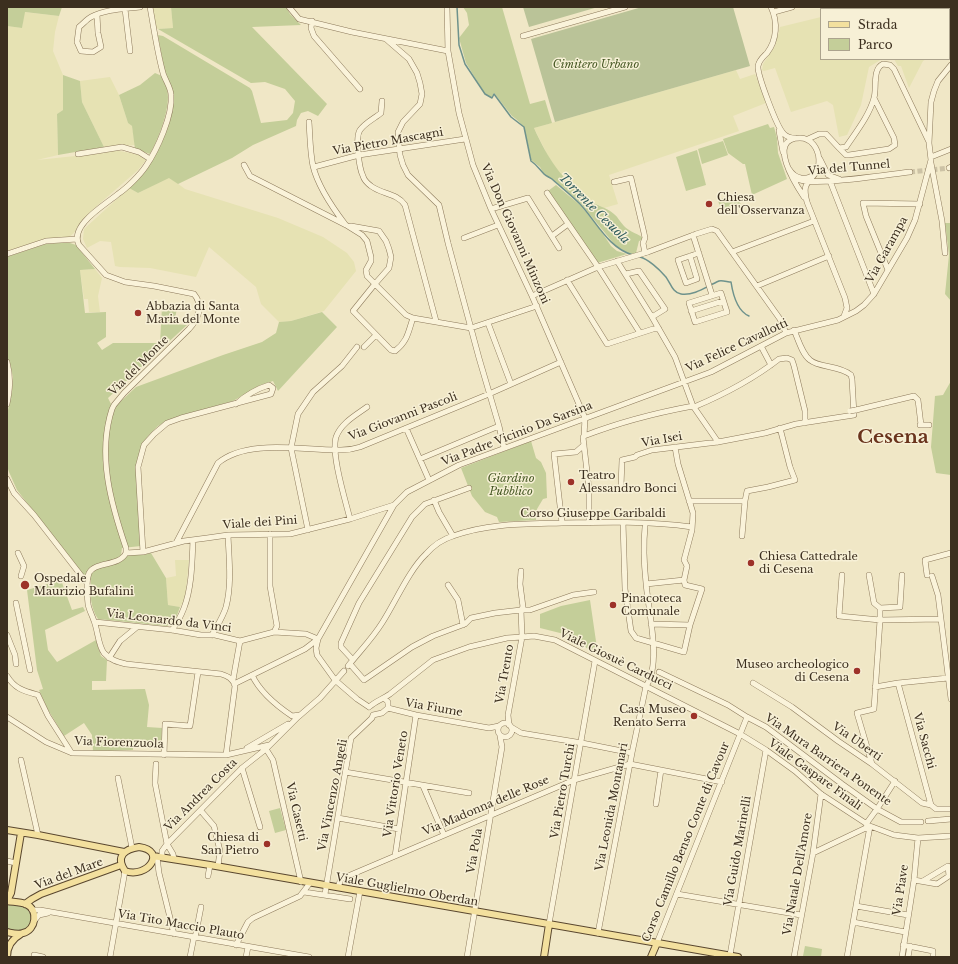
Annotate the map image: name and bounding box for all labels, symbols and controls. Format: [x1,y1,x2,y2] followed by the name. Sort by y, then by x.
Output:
[820,8,950,60] legend
[858,17,897,32] text: Strada
[858,37,893,52] text: Parco
[553,58,639,72] park label: Cimitero Urbano
[332,126,444,158] street label: Via Pietro Mascagni
[807,158,891,178] street label: Via del Tunnel
[478,162,552,306] street label: Via Don Giovanni Minzoni
[556,171,632,247] water label: Torrente Cesuola
[717,191,805,217] place label: Chiesa dell'Osservanza
[704,199,714,209] marker: Chiesa dell'Osservanza
[863,214,911,286] street label: Via Garampa
[146,300,240,326] place label: Abbazia di Santa Maria del Monte
[133,308,143,318] marker: Abbazia di Santa Maria del Monte
[684,317,790,375] street label: Via Felice Cavallotti
[106,333,172,399] street label: Via del Monte
[347,390,459,444] street label: Via Giovanni Pascoli
[440,399,594,469] street label: Via Padre Vicinio Da Sarsina
[857,427,929,449] district label: Cesena
[641,430,683,450] street label: Via Isei
[579,469,677,495] place label: Teatro Alessandro Bonci
[488,472,534,498] park label: Giardino Pubblico
[566,477,576,487] marker: Teatro Alessandro Bonci
[520,507,666,521] street label: Corso Giuseppe Garibaldi
[222,514,298,532] street label: Viale dei Pini
[759,550,858,576] place label: Chiesa Cattedrale di Cesena
[746,558,756,568] marker: Chiesa Cattedrale di Cesena
[34,572,134,598] place label: Ospedale Maurizio Bufalini
[19,579,31,591] marker: Ospedale Maurizio Bufalini
[621,592,682,618] place label: Pinacoteca Comunale
[608,600,618,610] marker: Pinacoteca Comunale
[106,607,232,635] street label: Via Leonardo da Vinci
[557,627,675,693] street label: Viale Giosuè Carducci
[493,643,517,705] street label: Via Trento
[736,658,849,684] place label: Museo archeologico di Cesena
[852,666,862,676] marker: Museo archeologico di Cesena
[404,696,464,720] street label: Via Fiume
[613,703,686,729] place label: Casa Museo Renato Serra
[689,711,699,721] marker: Casa Museo Renato Serra
[762,711,894,809] street label: Via Mura Barriera Ponente
[910,711,938,771] street label: Via Sacchi
[830,720,884,764] street label: Via Uberti
[381,730,411,838] street label: Via Vittorio Veneto
[74,735,164,751] street label: Via Fiorenzuola
[766,737,864,813] street label: Viale Gaspare Finali
[316,738,350,852] street label: Via Vincenzo Angeli
[640,740,732,944] street label: Corso Camillo Benso Conte di Cavour
[548,742,578,840] street label: Via Pietro Turchi
[593,742,631,872] street label: Via Leonida Montanari
[162,756,240,834] street label: Via Andrea Costa
[421,773,551,839] street label: Via Madonna delle Rose
[283,781,309,843] street label: Via Casetti
[722,795,754,907] street label: Via Guido Marinelli
[781,812,815,936] street label: Via Natale Dell'Amore
[465,827,485,875] street label: Via Pola
[201,831,259,857] place label: Chiesa di San Pietro
[262,839,272,849] marker: Chiesa di San Pietro
[33,856,105,892] street label: Via del Mare
[890,864,912,916] street label: Via Piave
[335,871,479,909] street label: Viale Guglielmo Oberdan
[117,907,245,943] street label: Via Tito Maccio Plauto

